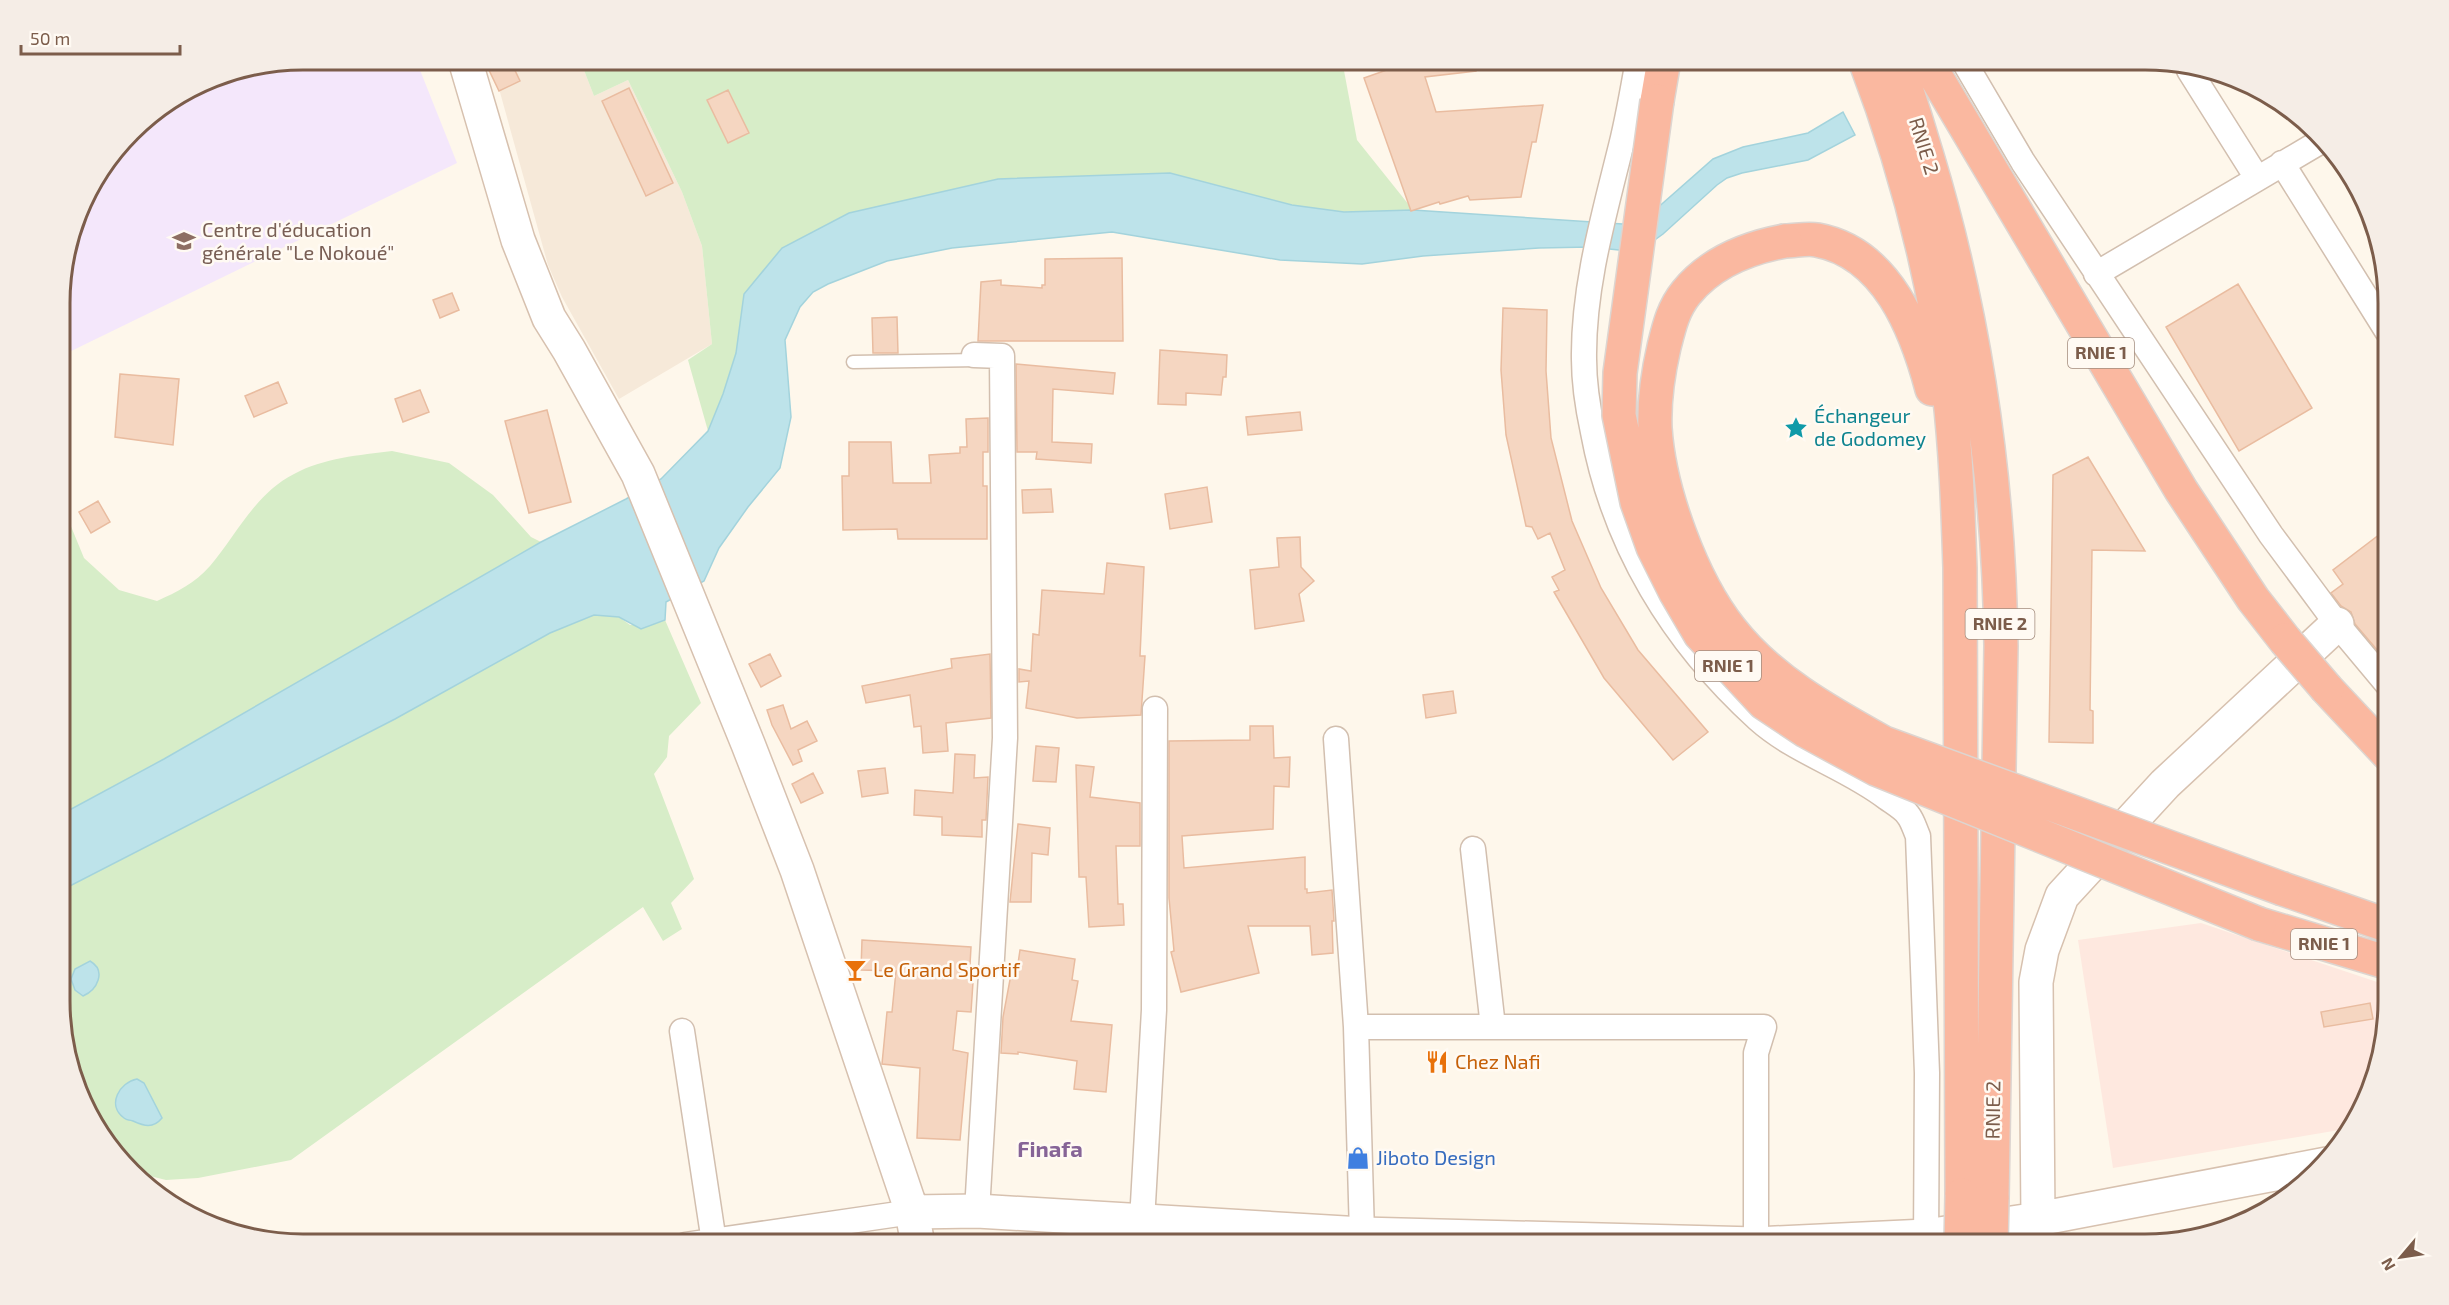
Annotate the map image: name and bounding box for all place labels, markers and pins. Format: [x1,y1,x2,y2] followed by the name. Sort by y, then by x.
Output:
[202,217,394,264] place label: Centre d'éducation générale "Le Nokoué"
[171,228,197,254] school or university icon: Centre d'éducation générale "Le Nokoué"
[1814,403,1927,450] place label: Échangeur de Godomey
[1783,415,1809,441] place icon: Échangeur de Godomey
[842,957,868,983] bar icon: Le Grand Sportif
[873,957,1020,981] place label: Le Grand Sportif
[1424,1049,1450,1075] restaurant icon: Chez Nafi
[1455,1049,1541,1073] place label: Chez Nafi
[1345,1145,1371,1171] shop icon: Jiboto Design
[1376,1145,1496,1169] place label: Jiboto Design

